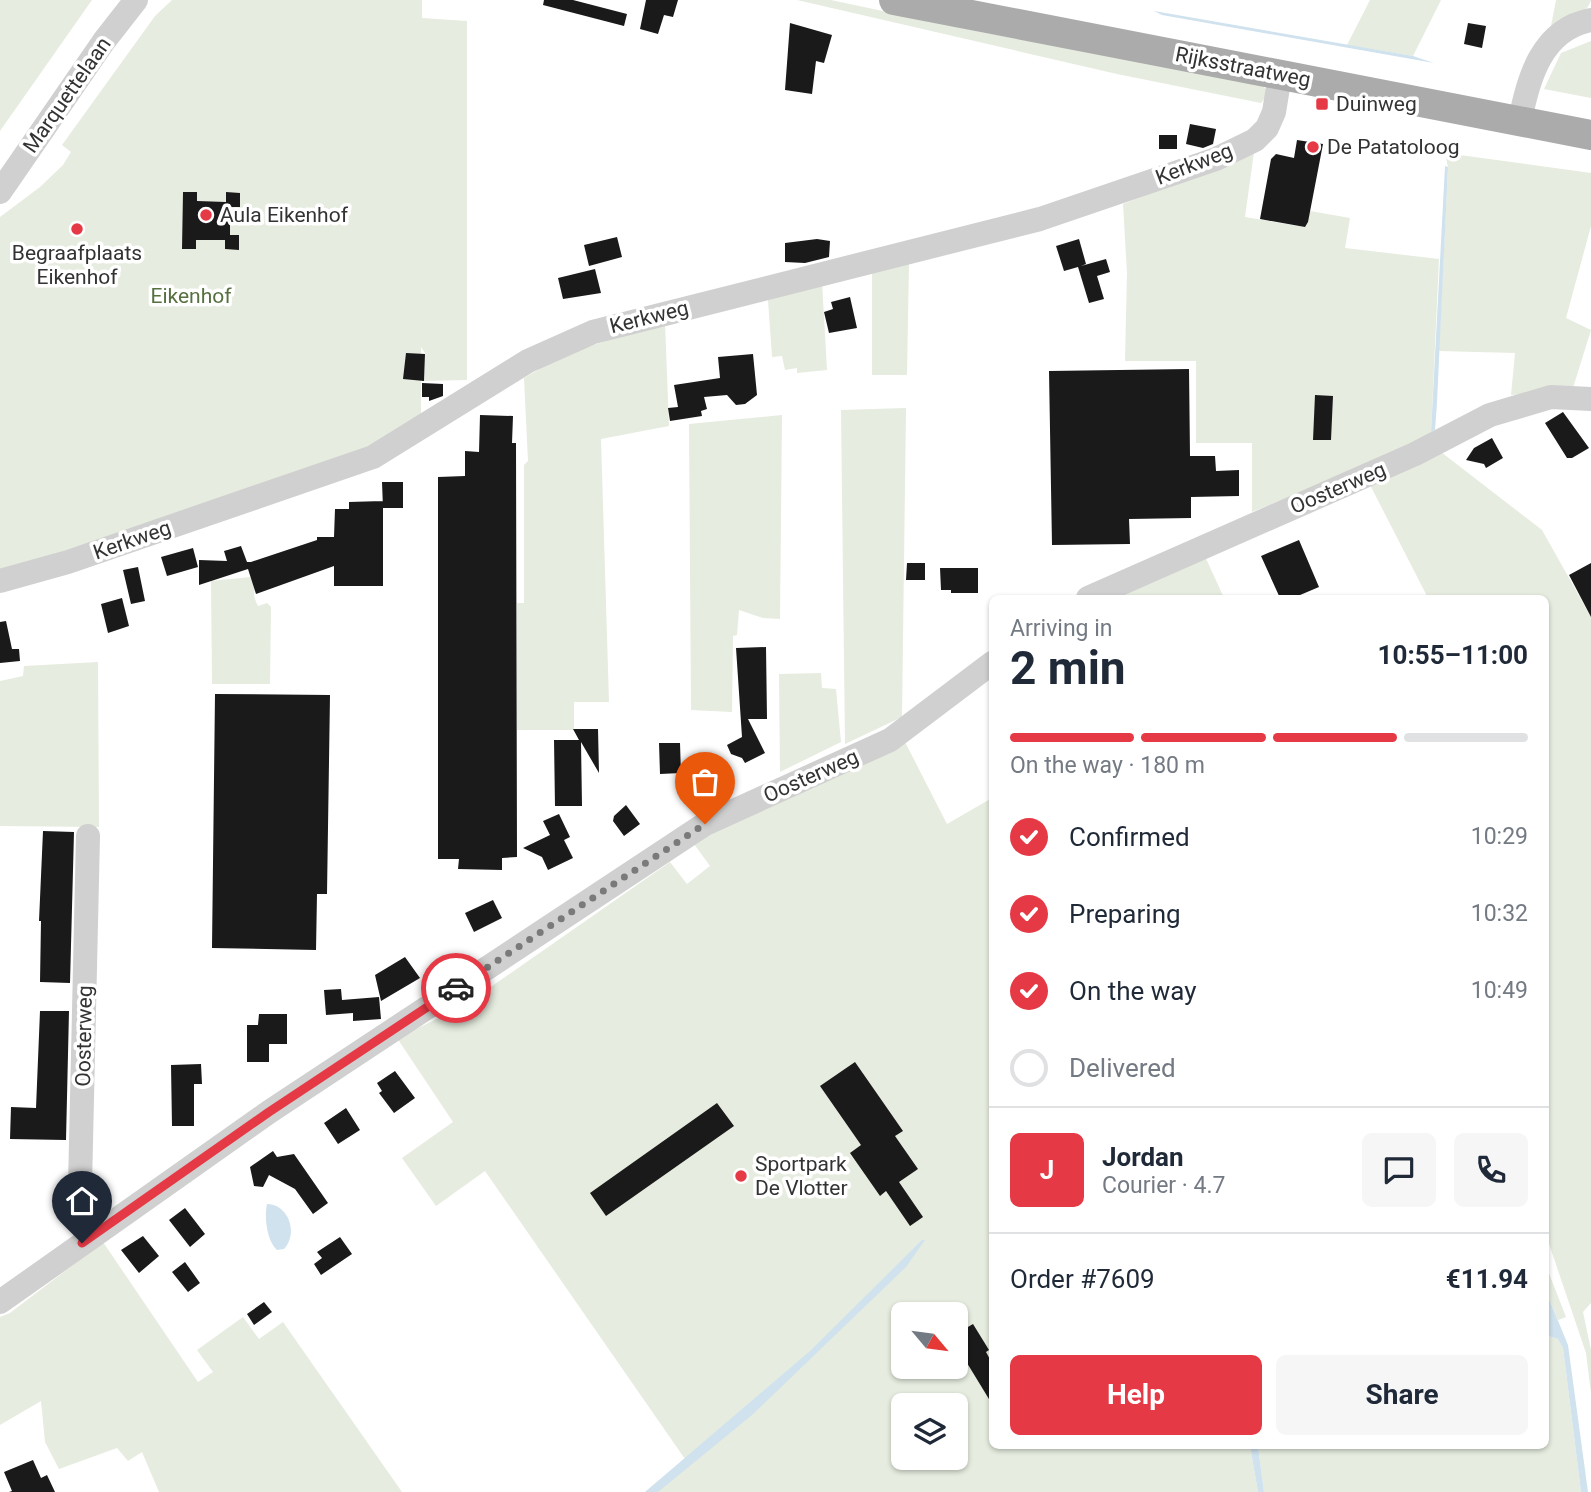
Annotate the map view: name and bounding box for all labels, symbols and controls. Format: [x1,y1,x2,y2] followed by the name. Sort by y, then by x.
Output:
[18,33,116,157] street label: Marquettelaan
[1173,42,1313,92] street label: Rijksstraatweg
[1336,92,1417,116] place label: Duinweg
[1314,96,1330,112] marker: Duinweg
[1327,135,1459,159] place label: De Patatoloog
[1152,138,1236,190] street label: Kerkweg
[1305,139,1321,155] marker: De Patatoloog
[220,203,349,227] place label: Aula Eikenhof
[198,207,214,223] marker: Aula Eikenhof
[69,221,85,237] marker: Begraafplaats Eikenhof
[12,241,142,289] place label: Begraafplaats Eikenhof
[150,284,232,308] park label: Eikenhof
[607,296,691,338] street label: Kerkweg
[1287,457,1389,519] street label: Oosterweg
[90,516,174,564] street label: Kerkweg
[1010,615,1113,642] text: Arriving in
[1378,640,1528,670] text: 10:55–11:00
[1010,641,1126,695] text: 2 min
[760,744,862,808] street label: Oosterweg
[675,752,735,824] pin
[1010,752,1205,779] text: On the way · 180 m
[686,763,724,801] icon: bag
[1010,818,1048,856] icon: check
[1069,822,1190,852] text: Confirmed
[1471,823,1528,850] text: 10:29
[1010,895,1048,933] icon: check
[1069,899,1181,929] text: Preparing
[1471,900,1528,927] text: 10:32
[421,953,491,1023] courier
[437,969,475,1007] icon: car
[1010,972,1048,1010] icon: check
[1069,976,1197,1006] text: On the way
[1471,977,1528,1004] text: 10:49
[71,985,97,1087] street label: Oosterweg
[1069,1053,1176,1083] text: Delivered
[1362,1133,1436,1207] button: chat
[1454,1133,1528,1207] button: phone
[1102,1142,1184,1172] text: Jordan
[755,1152,848,1200] place label: Sportpark De Vlotter
[1040,1155,1054,1185] text: J
[733,1168,749,1184] marker: Sportpark De Vlotter
[52,1171,112,1243] pin
[1102,1172,1225,1199] text: Courier · 4.7
[63,1182,101,1220] icon: home
[1010,1264,1155,1294] text: Order #7609
[1446,1264,1528,1294] text: €11.94
[891,1302,968,1379] north arrow
[891,1302,968,1470] map controls
[1010,1355,1262,1435] button: Help
[1276,1355,1528,1435] button: Share
[891,1393,968,1470] button: layers

